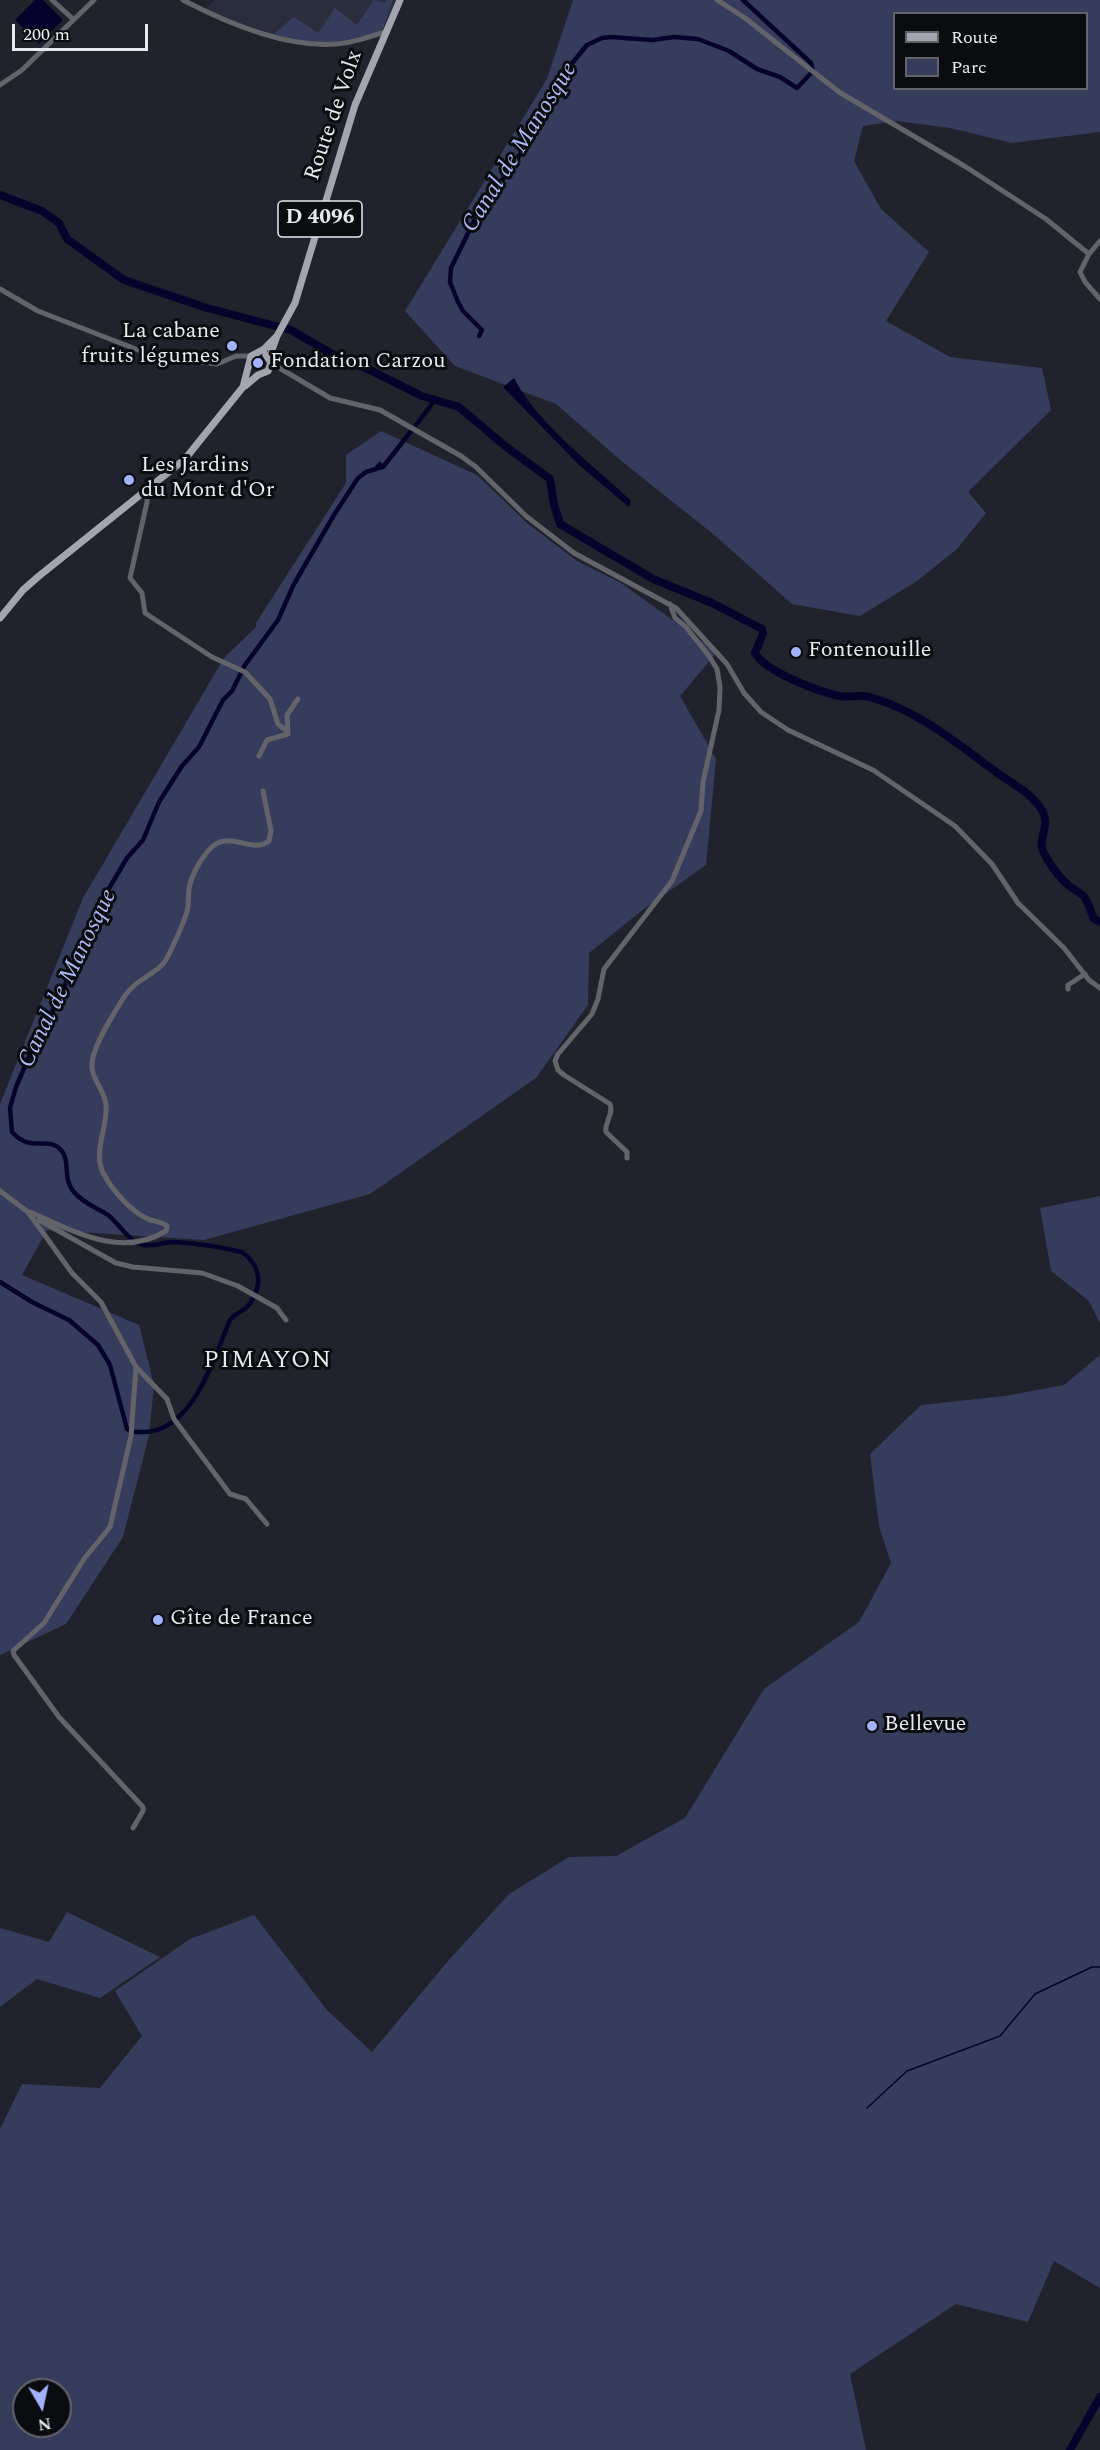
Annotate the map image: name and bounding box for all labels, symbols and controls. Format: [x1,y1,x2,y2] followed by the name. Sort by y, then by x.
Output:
[15,12,152,50] scale bar
[893,12,1088,90] legend
[23,21,70,48] text: 200 m
[951,24,998,51] text: Route
[300,48,370,184] street label: Route de Volx
[951,54,987,81] text: Parc
[457,58,585,238] water label: Canal de Manosque
[278,201,362,237] road number: D 4096
[81,320,220,372] place label: La cabane fruits légumes
[225,339,239,353] marker: La cabane fruits légumes
[270,350,446,376] place label: Fondation Carzou
[251,356,265,370] marker: Fondation Carzou
[141,454,274,506] place label: Les Jardins du Mont d'Or
[122,473,136,487] marker: Les Jardins du Mont d'Or
[808,639,931,665] place label: Fontenouille
[789,645,803,659] marker: Fontenouille
[13,885,125,1073] water label: Canal de Manosque
[203,1348,333,1376] district label: PIMAYON
[170,1607,313,1633] place label: Gîte de France
[151,1613,165,1627] marker: Gîte de France
[884,1713,966,1739] place label: Bellevue
[865,1719,879,1733] marker: Bellevue
[12,2378,72,2438] north arrow
[36,2411,53,2437] text: N

